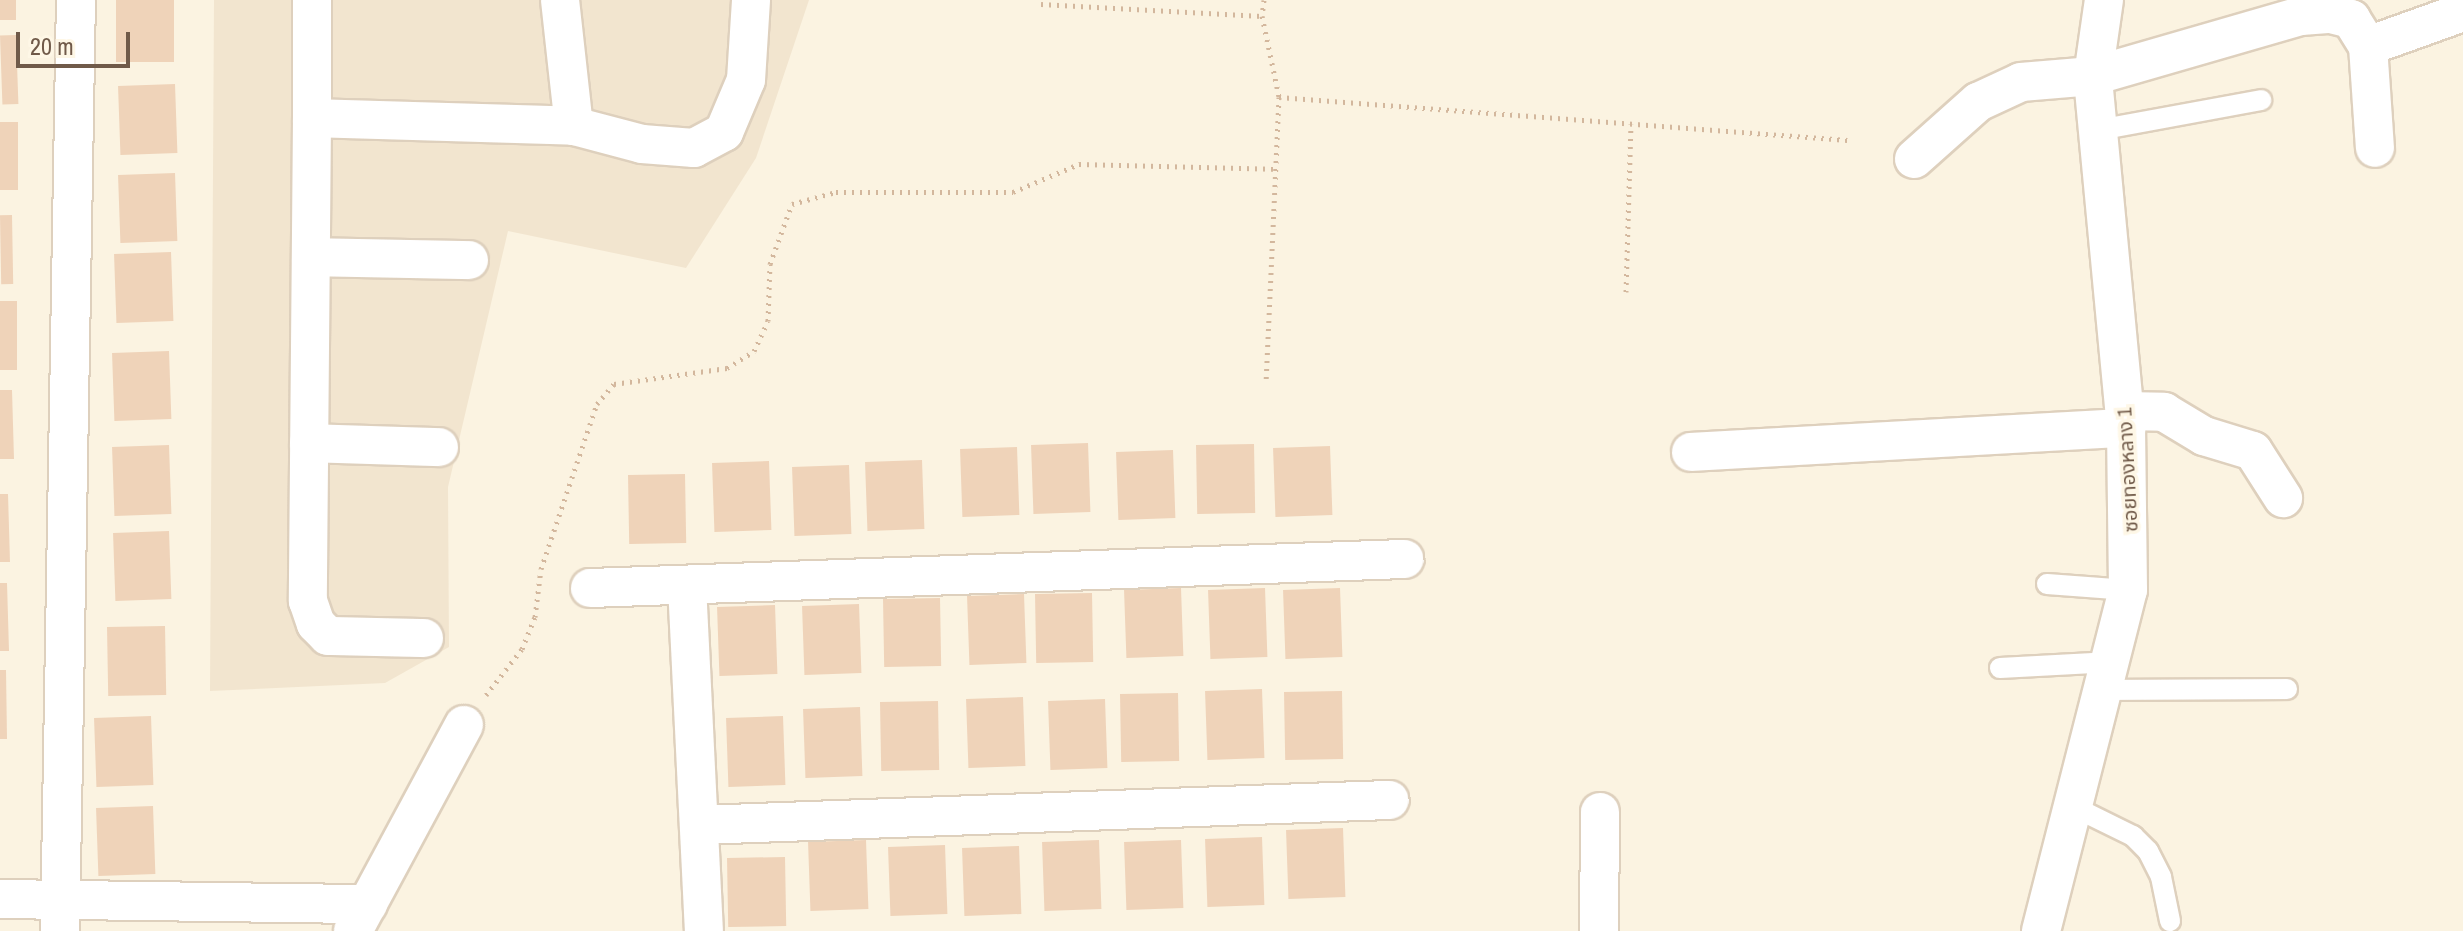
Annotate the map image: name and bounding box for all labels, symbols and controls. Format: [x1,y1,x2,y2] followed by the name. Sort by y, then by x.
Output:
[20,16,134,66] scale bar
[30,30,74,62] text: 20 m
[2112,407,2142,533] street label: ซอยทองหลาง 1

